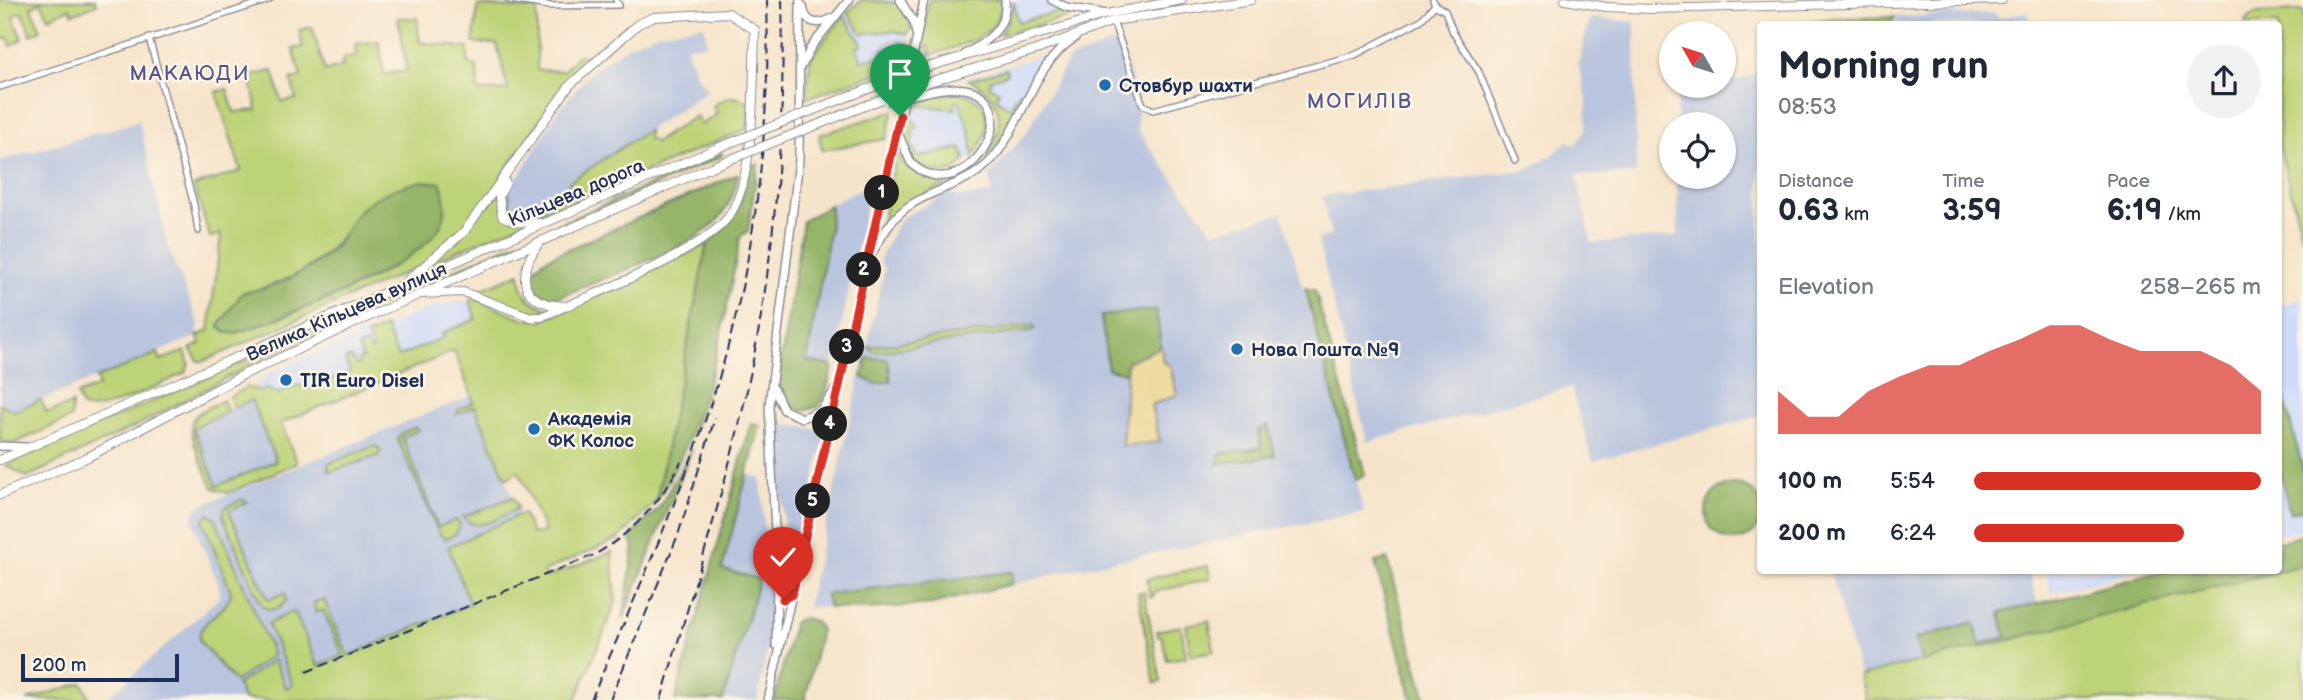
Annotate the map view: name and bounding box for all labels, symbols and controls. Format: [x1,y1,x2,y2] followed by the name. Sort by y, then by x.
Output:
[1659,21,1736,98] north arrow
[1659,21,1736,189] map controls
[870,44,930,116] pin
[1778,44,1989,89] text: Morning run
[2187,44,2261,118] button: share
[881,55,919,93] icon: arrive
[130,61,250,86] district label: МАКАЮДИ
[1119,75,1253,98] place label: Стовбур шахти
[1097,77,1113,93] marker: Стовбур шахти
[1307,89,1413,114] district label: МОГИЛІВ
[1778,93,1837,121] text: 08:53
[1659,112,1736,189] button: locate
[505,154,648,232] street label: Кільцева дорога
[1778,170,1854,193] text: Distance
[1942,170,1984,193] text: Time
[2107,170,2150,193] text: Pace
[864,176,900,210] pin: 1
[878,181,886,204] text: 1
[1778,193,1839,229] text: 0.63
[1942,193,2002,229] text: 3:59
[2107,193,2162,229] text: 6:19
[1839,203,1869,226] text: km
[2162,203,2201,226] text: /km
[846,252,882,288] pin: 2
[243,258,451,367] street label: Велика Кільцева вулиця
[858,258,869,281] text: 2
[1778,273,1874,301] text: Elevation
[2140,273,2261,301] text: 258–265 m
[830,330,864,364] pin: 3
[841,335,852,358] text: 3
[1251,339,1399,362] place label: Нова Пошта №9
[1229,341,1245,357] marker: Нова Пошта №9
[300,370,424,393] place label: TIR Euro Disel
[278,372,294,388] marker: TIR Euro Disel
[812,406,848,442] pin: 4
[547,408,634,453] place label: Академія ФК Колос
[824,412,835,435] text: 4
[526,421,542,437] marker: Академія ФК Колос
[1778,467,1842,495] text: 100 m
[1890,467,1935,495] text: 5:54
[796,484,830,518] pin: 5
[807,489,818,512] text: 5
[1778,519,1846,547] text: 200 m
[1890,519,1936,547] text: 6:24
[753,527,813,599] pin
[764,538,802,576] icon: check
[21,651,178,683] scale bar
[32,654,86,677] text: 200 m

